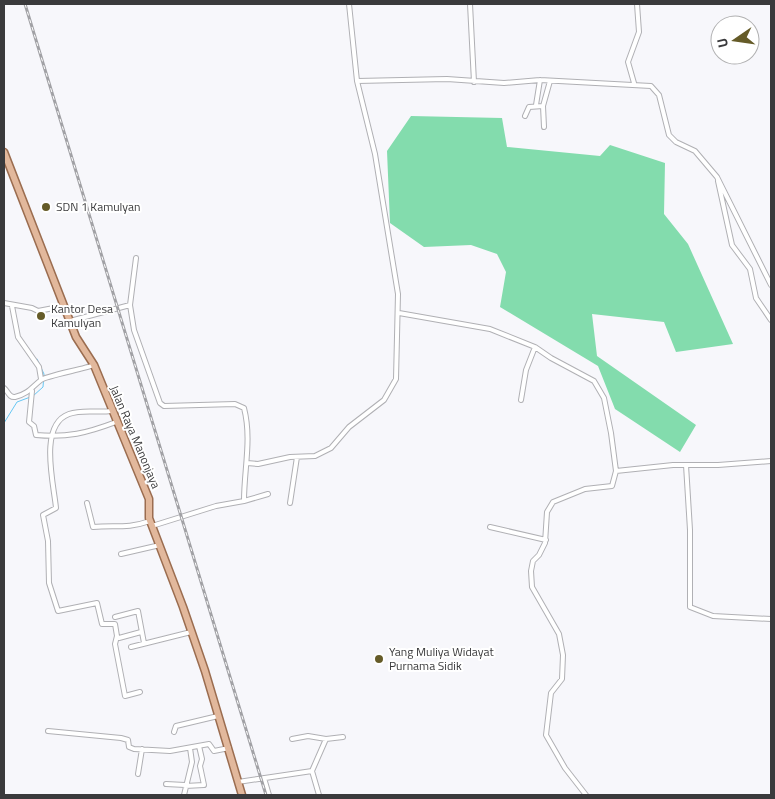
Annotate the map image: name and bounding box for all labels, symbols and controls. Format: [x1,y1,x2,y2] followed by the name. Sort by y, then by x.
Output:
[710,15,760,65] north arrow
[711,36,733,50] text: U
[56,197,141,216] place label: SDN 1 Kamulyan
[40,201,52,213] marker: SDN 1 Kamulyan
[51,299,113,332] place label: Kantor Desa Kamulyan
[35,310,47,322] marker: Kantor Desa Kamulyan
[105,382,166,491] street label: Jalan Raya Manonjaya
[389,642,494,675] place label: Yang Muliya Widayat Purnama Sidik
[373,653,385,665] marker: Yang Muliya Widayat Purnama Sidik

